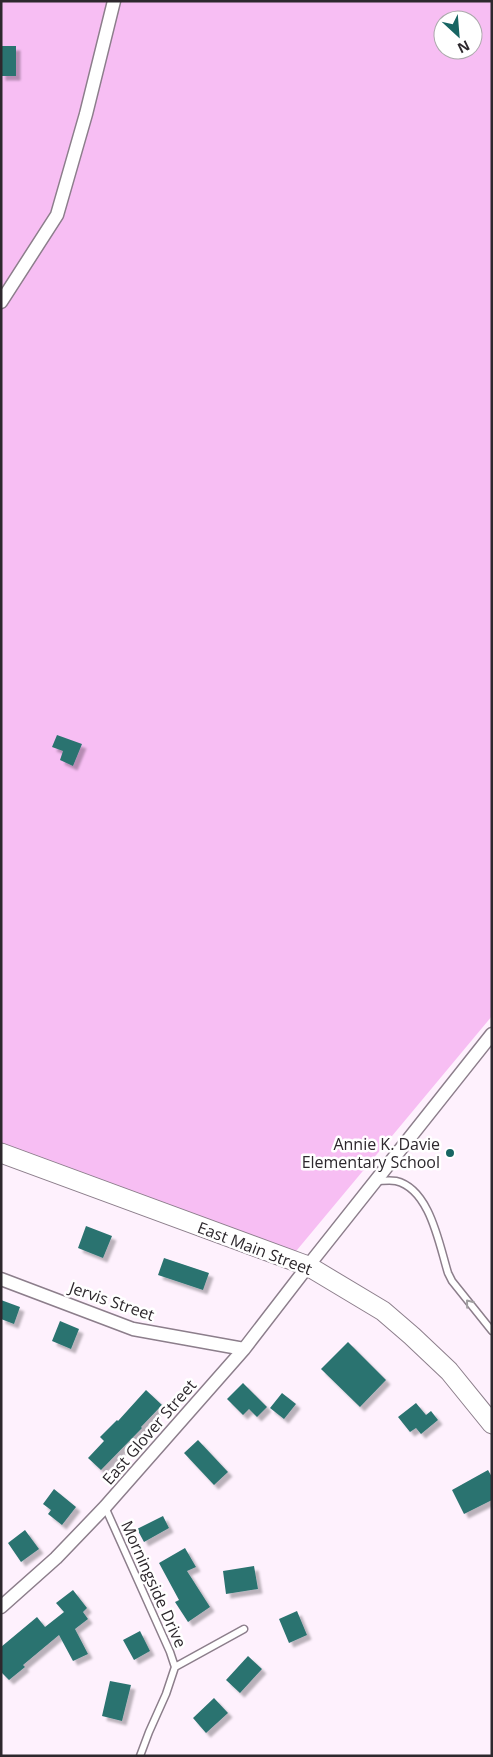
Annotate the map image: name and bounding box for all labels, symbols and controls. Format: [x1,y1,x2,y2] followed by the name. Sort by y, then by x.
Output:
[433,10,483,60] north arrow
[455,36,473,58] text: N
[302,1133,440,1173] place label: Annie K. Davie Elementary School
[444,1147,456,1159] marker: Annie K. Davie Elementary School
[194,1216,316,1280] street label: East Main Street
[65,1276,158,1326] street label: Jervis Street
[466,1300,474,1309] one-way arrow
[97,1374,201,1489] street label: East Glover Street
[116,1517,192,1651] street label: Morningside Drive

